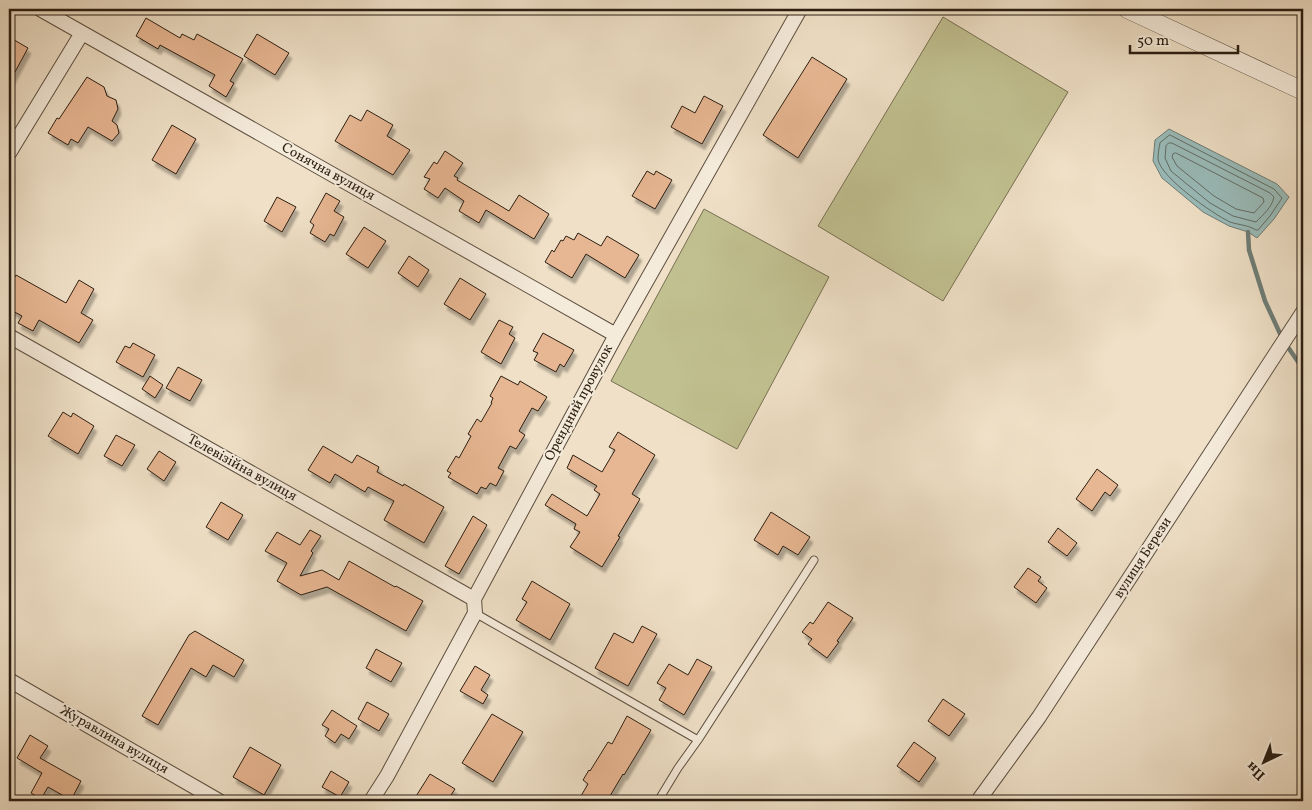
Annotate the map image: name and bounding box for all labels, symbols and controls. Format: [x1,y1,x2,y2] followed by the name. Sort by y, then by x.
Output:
[1130,22,1237,54] scale bar
[1137,31,1169,52] text: 50 m
[278,138,378,206] street label: Сонячна вулиця
[540,341,618,465] street label: Орендний провулок
[184,430,300,506] street label: Телевізійна вулиця
[1110,513,1177,602] street label: вулиця Берези
[56,701,172,779] street label: Журавлина вулиця
[1240,738,1290,788] north arrow
[1242,757,1270,784] text: Пн

